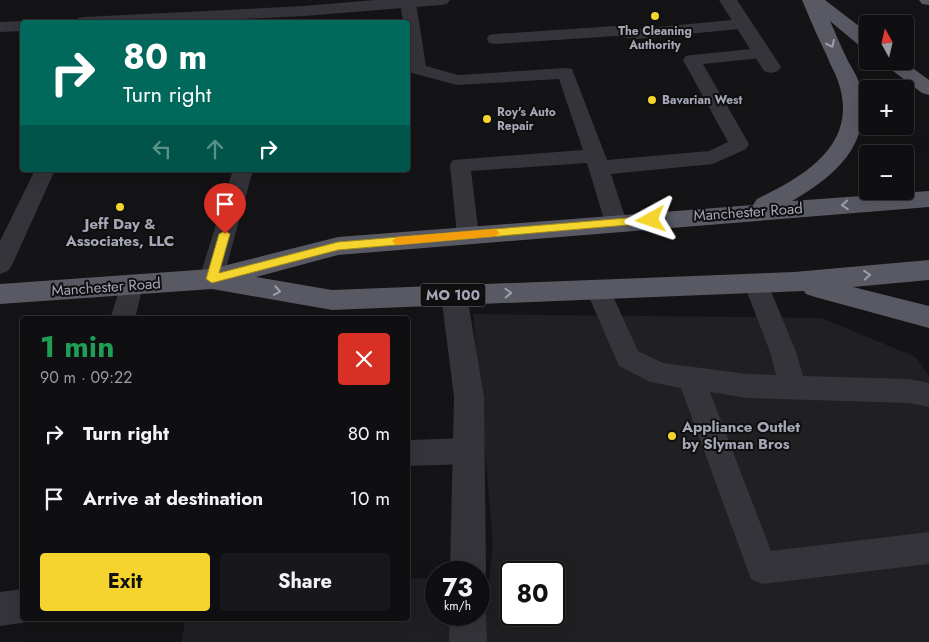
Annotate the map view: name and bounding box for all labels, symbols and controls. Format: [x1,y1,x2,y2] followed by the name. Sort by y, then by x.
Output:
[649,10,661,22] marker: The Cleaning Authority
[859,15,914,70] north arrow
[859,15,914,200] map controls
[618,22,692,54] place label: The Cleaning Authority
[123,32,207,82] text: 80 m
[825,39,836,48] one-way arrow
[40,40,105,105] icon: right
[123,78,211,110] text: Turn right
[859,80,914,135] button: +
[662,91,743,109] place label: Bavarian West
[646,94,658,106] marker: Bavarian West
[497,103,556,135] place label: Roy's Auto Repair
[481,113,493,125] marker: Roy's Auto Repair
[148,135,176,163] icon: left
[201,135,229,163] icon: ahead
[254,135,282,163] icon: right
[859,145,914,200] button: −
[204,183,246,234] pin
[211,190,239,218] icon: arrive
[624,193,676,245] position arrow
[693,197,803,227] street label: Manchester Road
[841,199,849,210] one-way arrow
[114,201,126,213] marker: Jeff Day & Associates, LLC
[65,213,174,252] place label: Jeff Day & Associates, LLC
[863,270,871,281] one-way arrow
[51,272,161,302] street label: Manchester Road
[420,284,486,306] road number: MO 100
[272,285,281,295] one-way arrow
[505,288,513,298] one-way arrow
[40,325,114,368] text: 1 min
[338,333,390,385] button: close
[40,366,132,389] text: 90 m · 09:22
[681,416,800,455] place label: Appliance Outlet by Slyman Bros
[40,420,68,448] icon: right
[83,420,169,447] text: Turn right
[348,420,390,447] text: 80 m
[666,430,678,442] marker: Appliance Outlet by Slyman Bros
[40,485,68,513] icon: arrive
[83,485,263,512] text: Arrive at destination
[350,485,390,512] text: 10 m
[40,553,210,611] button: Exit
[220,553,390,611] button: Share
[500,561,565,626] speed limit sign: 80
[442,569,473,605] text: 73
[444,597,471,615] text: km/h

